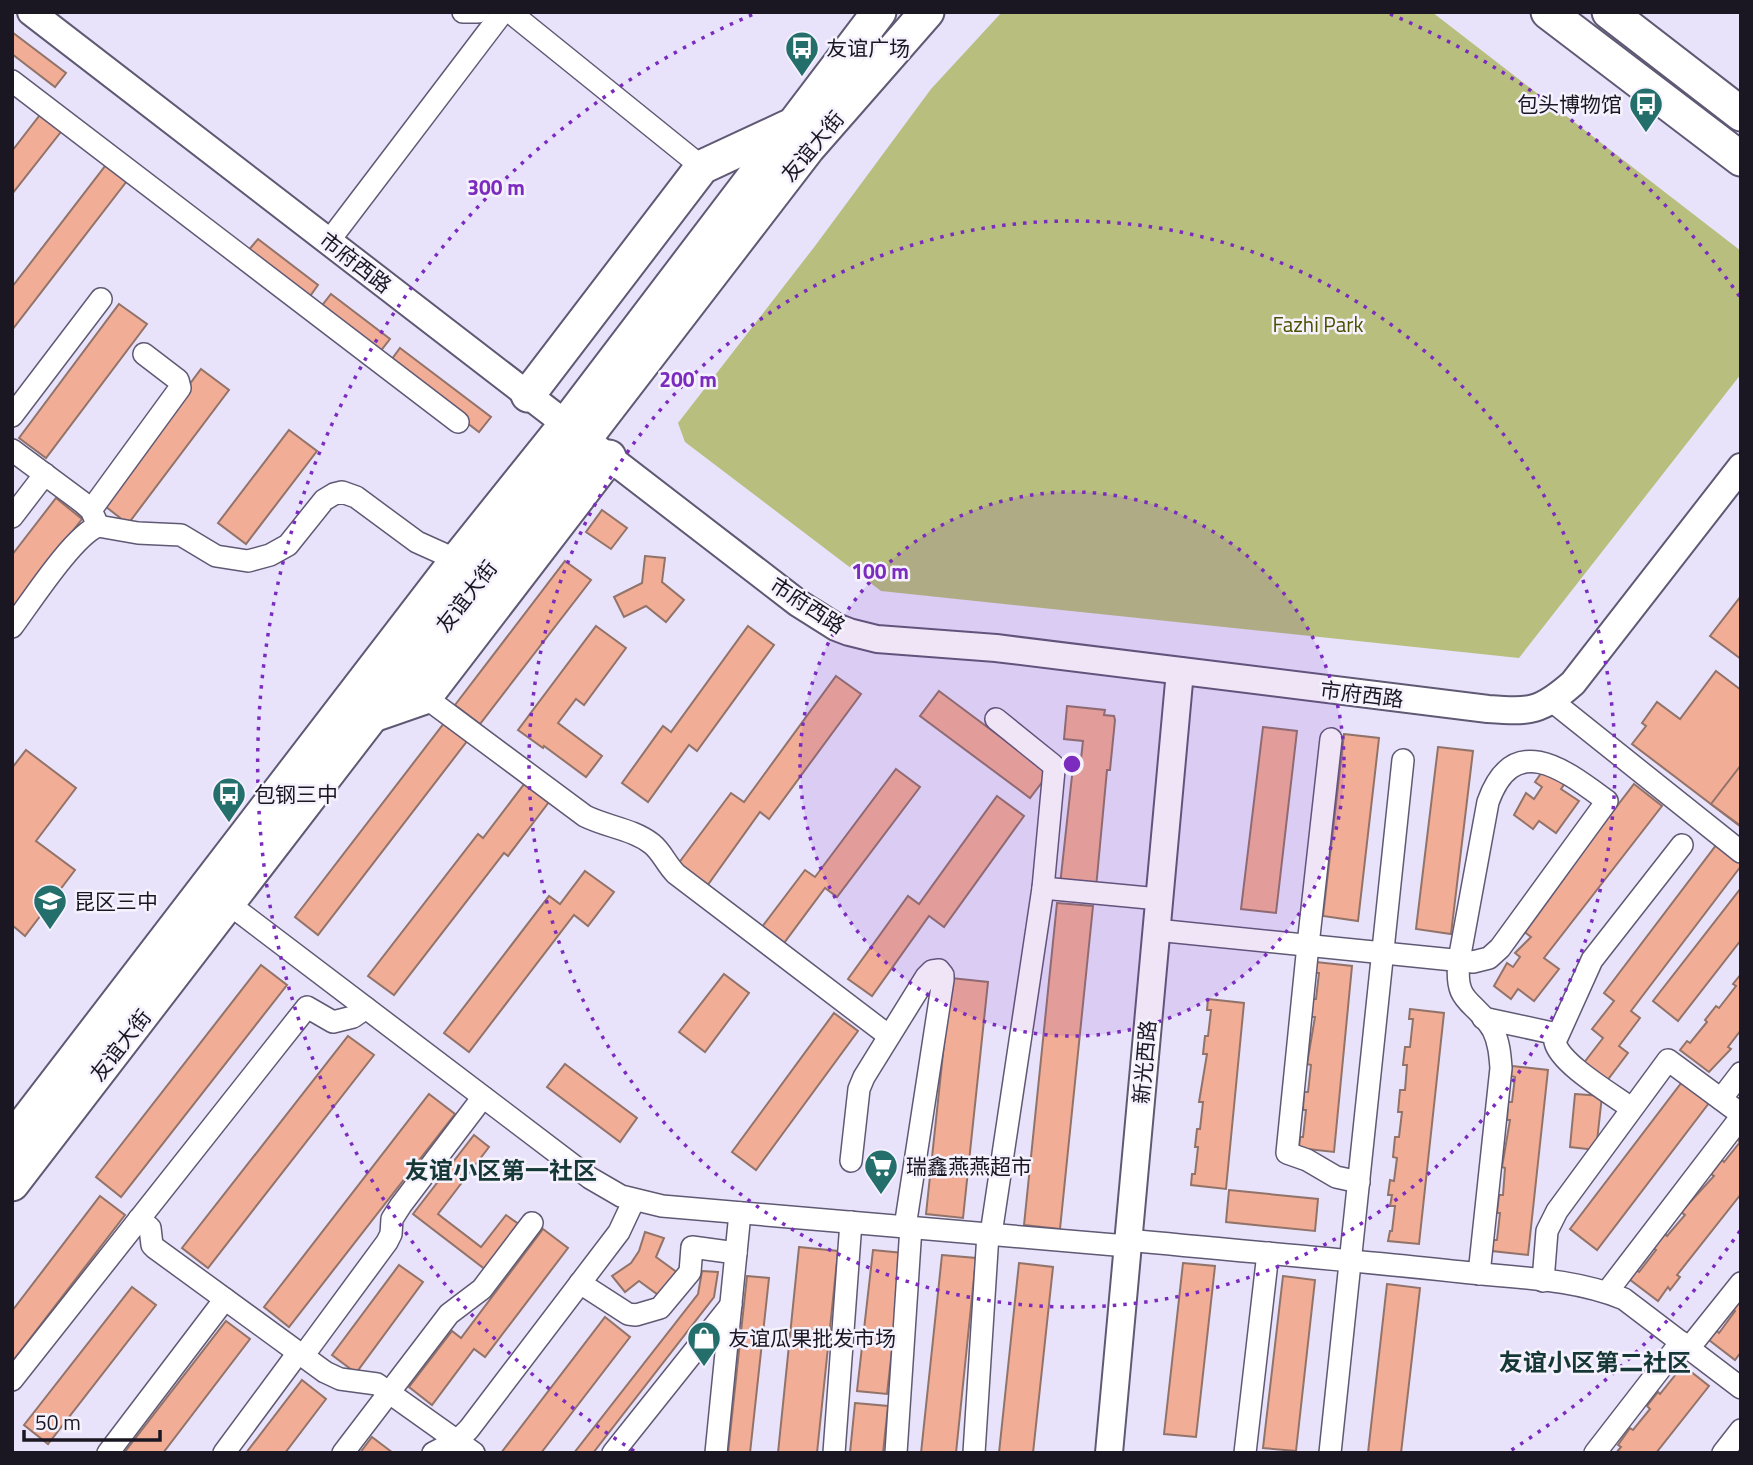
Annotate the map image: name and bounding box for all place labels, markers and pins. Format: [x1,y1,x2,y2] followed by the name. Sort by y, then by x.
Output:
[783,29,821,78] bus stop icon: 友谊广场
[826,32,910,64] place label: 友谊广场
[1627,85,1665,134] bus stop icon: 包头博物馆
[1517,88,1622,120] place label: 包头博物馆
[1060,752,1084,776] centre of rings
[210,775,248,824] bus stop icon: 包钢三中
[254,778,338,810] place label: 包钢三中
[31,882,69,931] school or university icon: 昆区三中
[74,885,158,917] place label: 昆区三中
[862,1147,900,1196] supermarket icon: 瑞鑫燕燕超市
[906,1150,1032,1182] place label: 瑞鑫燕燕超市
[685,1319,723,1368] shop icon: 友谊瓜果批发市场
[728,1322,896,1354] place label: 友谊瓜果批发市场

